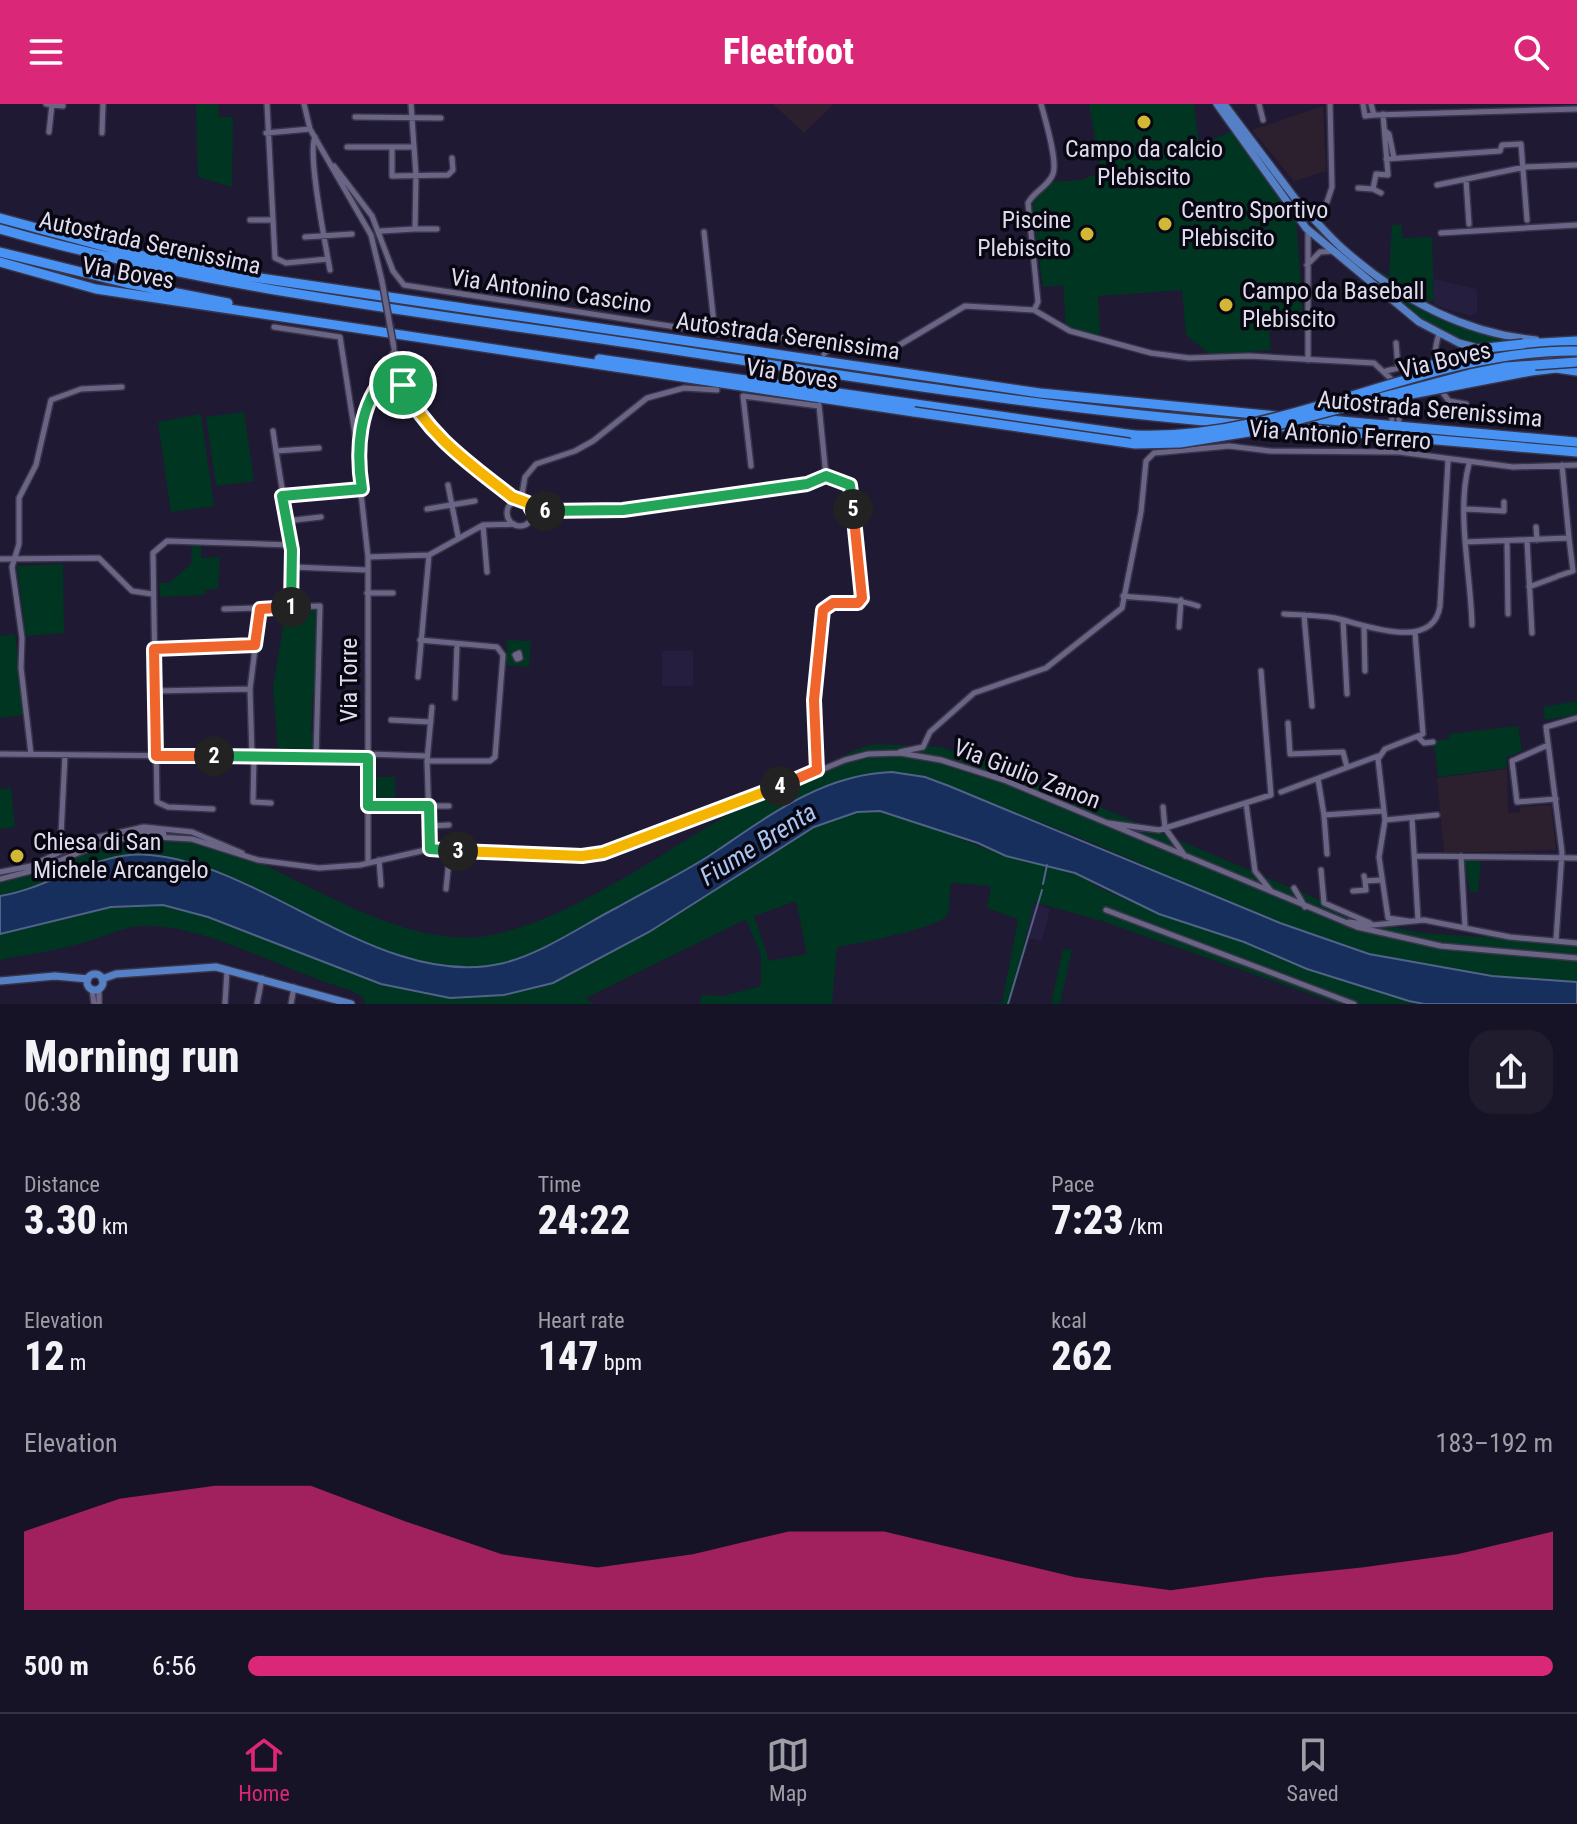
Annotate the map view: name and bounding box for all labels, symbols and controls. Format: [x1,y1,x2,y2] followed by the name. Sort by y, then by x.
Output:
[24,30,68,74] icon: menu
[1509,30,1553,74] icon: search
[723,31,854,73] text: Fleetfoot
[1135,113,1153,131] marker: Campo da calcio Plebiscito
[1065,135,1223,191] place label: Campo da calcio Plebiscito
[1181,196,1328,252] place label: Centro Sportivo Plebiscito
[37,206,263,280] street label: Autostrada Serenissima
[977,206,1071,262] place label: Piscine Plebiscito
[1156,215,1174,233] marker: Centro Sportivo Plebiscito
[1078,225,1096,243] marker: Piscine Plebiscito
[80,251,176,295] street label: Via Boves
[449,263,653,319] street label: Via Antonino Cascino
[1242,277,1425,333] place label: Campo da Baseball Plebiscito
[1217,296,1235,314] marker: Campo da Baseball Plebiscito
[674,306,902,366] street label: Autostrada Serenissima
[1396,336,1494,384] street label: Via Boves
[369,351,437,419] pin
[744,353,840,395] street label: Via Boves
[381,363,425,407] icon: arrive
[1316,385,1544,433] street label: Autostrada Serenissima
[1248,415,1432,455] street label: Via Antonio Ferrero
[833,489,873,529] pin: 5
[525,491,565,531] pin: 6
[847,496,859,521] text: 5
[539,498,551,523] text: 6
[271,587,311,627] pin: 1
[285,594,297,619] text: 1
[335,638,363,722] street label: Via Torre
[950,733,1104,815] street label: Via Giulio Zanon
[194,736,234,776] pin: 2
[208,743,220,768] text: 2
[760,766,800,806] pin: 4
[774,773,786,798] text: 4
[694,796,822,892] water label: Fiume Brenta
[33,828,209,884] place label: Chiesa di San Michele Arcangelo
[438,831,478,871] pin: 3
[452,838,464,863] text: 3
[8,847,26,865] marker: Chiesa di San Michele Arcangelo
[1469,1030,1553,1114] button: share
[24,1031,240,1083] text: Morning run
[24,1087,81,1117] text: 06:38
[24,1172,100,1197] text: Distance
[538,1172,581,1197] text: Time
[1051,1172,1094,1197] text: Pace
[24,1197,97,1244] text: 3.30
[538,1197,630,1244] text: 24:22
[1051,1197,1124,1244] text: 7:23
[97,1214,128,1239] text: km
[1124,1214,1163,1239] text: /km
[24,1308,103,1333] text: Elevation
[538,1308,625,1333] text: Heart rate
[1051,1308,1087,1333] text: kcal
[24,1333,65,1380] text: 12
[538,1333,599,1380] text: 147
[1051,1333,1112,1380] text: 262
[65,1350,86,1375] text: m
[599,1350,642,1375] text: bpm
[24,1428,118,1458] text: Elevation
[1436,1428,1553,1458] text: 183–192 m
[24,1651,89,1681] text: 500 m
[152,1651,197,1681] text: 6:56
[238,1733,290,1806] tab: Home
[766,1733,810,1806] tab: Map
[1287,1733,1339,1806] tab: Saved

